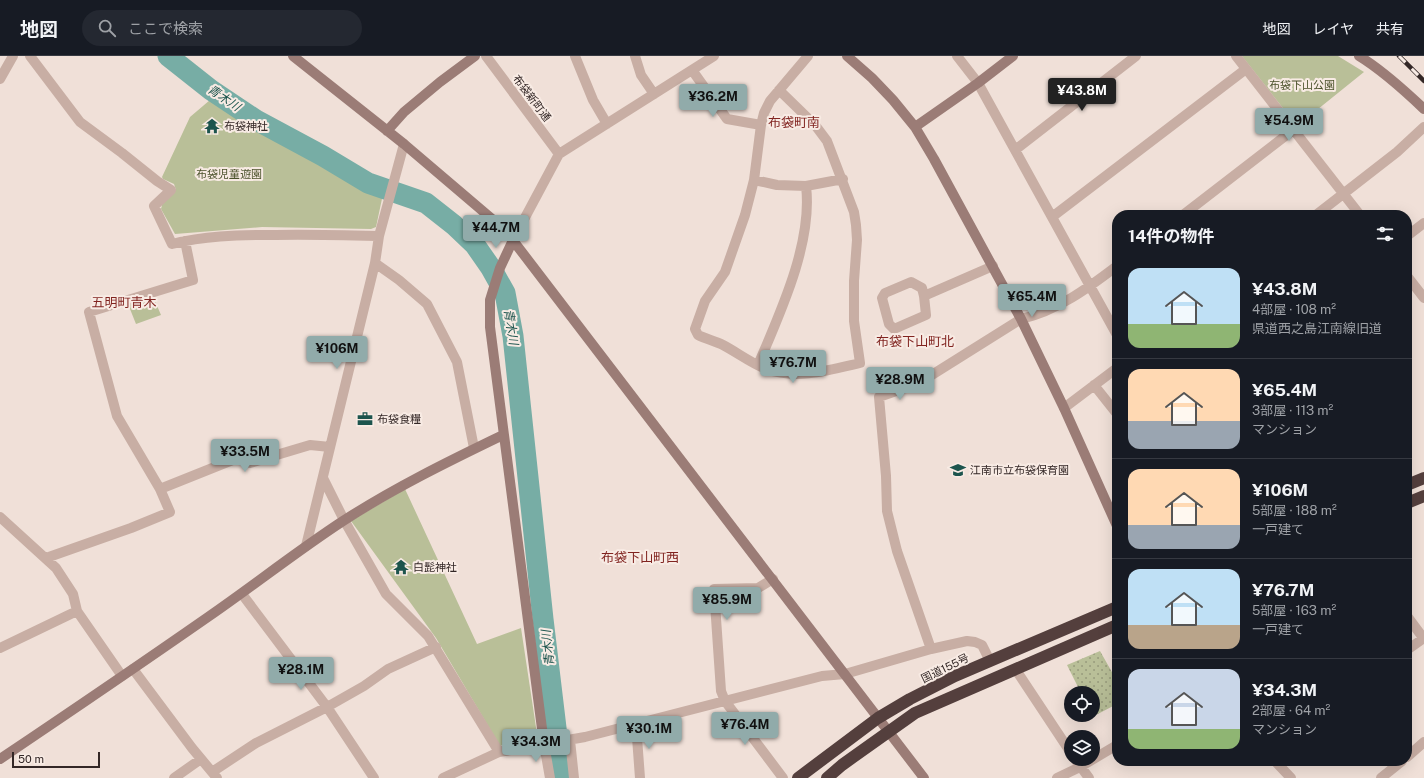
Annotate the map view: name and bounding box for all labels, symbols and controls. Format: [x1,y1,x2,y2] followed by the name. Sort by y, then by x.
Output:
[82,10,362,46] search box
[96,17,118,39] icon: search
[20,18,58,40] text: 地図
[128,20,203,37] text: ここで検索
[1262,21,1290,37] text: 地図
[1312,21,1354,37] text: レイヤ
[1376,21,1404,37] text: 共有
[511,72,553,124] street label: 布袋新町通
[1049,78,1115,112] pin: ¥43.8M
[1269,79,1335,91] park label: 布袋下山公園
[205,82,244,115] water label: 青木川
[1057,83,1107,98] text: ¥43.8M
[680,84,746,118] pin: ¥36.2M
[688,89,738,104] text: ¥36.2M
[1256,108,1322,142] pin: ¥54.9M
[1264,113,1314,128] text: ¥54.9M
[768,115,820,130] district label: 布袋町南
[203,117,221,135] temple icon: 布袋神社
[224,120,268,132] place label: 布袋神社
[196,168,262,180] park label: 布袋児童遊園
[463,215,529,249] pin: ¥44.7M
[472,220,520,235] text: ¥44.7M
[1374,223,1396,245] icon: filters
[1128,226,1214,246] text: 14件の物件
[1252,279,1317,299] text: ¥43.8M
[999,284,1065,318] pin: ¥65.4M
[1160,284,1208,332] icon: home
[1007,289,1057,304] text: ¥65.4M
[91,295,157,310] district label: 五明町青木
[1252,302,1336,317] text: 4部屋 · 108 m²
[501,308,521,348] water label: 青木川
[1252,321,1382,336] text: 県道西之島江南線旧道
[876,334,954,349] district label: 布袋下山町北
[309,336,365,370] pin: ¥106M
[316,341,358,356] text: ¥106M
[760,350,826,384] pin: ¥76.7M
[769,355,817,370] text: ¥76.7M
[867,367,933,401] pin: ¥28.9M
[875,372,925,387] text: ¥28.9M
[1252,380,1317,400] text: ¥65.4M
[1160,385,1208,433] icon: home
[1252,403,1333,418] text: 3部屋 · 113 m²
[356,410,374,428] office icon: 布袋食糧
[377,413,421,425] place label: 布袋食糧
[1252,422,1317,437] text: マンション
[212,439,278,473] pin: ¥33.5M
[220,444,270,459] text: ¥33.5M
[949,461,967,479] school or university icon: 江南市立布袋保育園
[970,464,1069,476] place label: 江南市立布袋保育園
[1252,480,1308,500] text: ¥106M
[1160,485,1208,533] icon: home
[1252,503,1337,518] text: 5部屋 · 188 m²
[1252,522,1304,537] text: 一戸建て
[601,550,679,565] district label: 布袋下山町西
[392,558,410,576] temple icon: 白髭神社
[413,561,457,573] place label: 白髭神社
[1252,580,1314,600] text: ¥76.7M
[1160,585,1208,633] icon: home
[694,587,760,621] pin: ¥85.9M
[702,592,752,607] text: ¥85.9M
[1252,603,1336,618] text: 5部屋 · 163 m²
[1252,622,1304,637] text: 一戸建て
[539,627,557,667] water label: 青木川
[919,651,971,685] street label: 国道155号
[268,657,334,691] pin: ¥28.1M
[278,662,324,677] text: ¥28.1M
[1252,680,1317,700] text: ¥34.3M
[1160,685,1208,733] icon: home
[1064,686,1100,766] map controls
[1064,686,1100,722] button: locate
[1252,703,1330,718] text: 2部屋 · 64 m²
[712,712,778,746] pin: ¥76.4M
[616,716,682,750] pin: ¥30.1M
[720,717,770,732] text: ¥76.4M
[626,721,672,736] text: ¥30.1M
[1252,722,1317,737] text: マンション
[503,729,569,763] pin: ¥34.3M
[1064,730,1100,766] button: layers
[511,734,561,749] text: ¥34.3M
[12,750,100,769] scale bar
[18,753,44,765] text: 50 m

